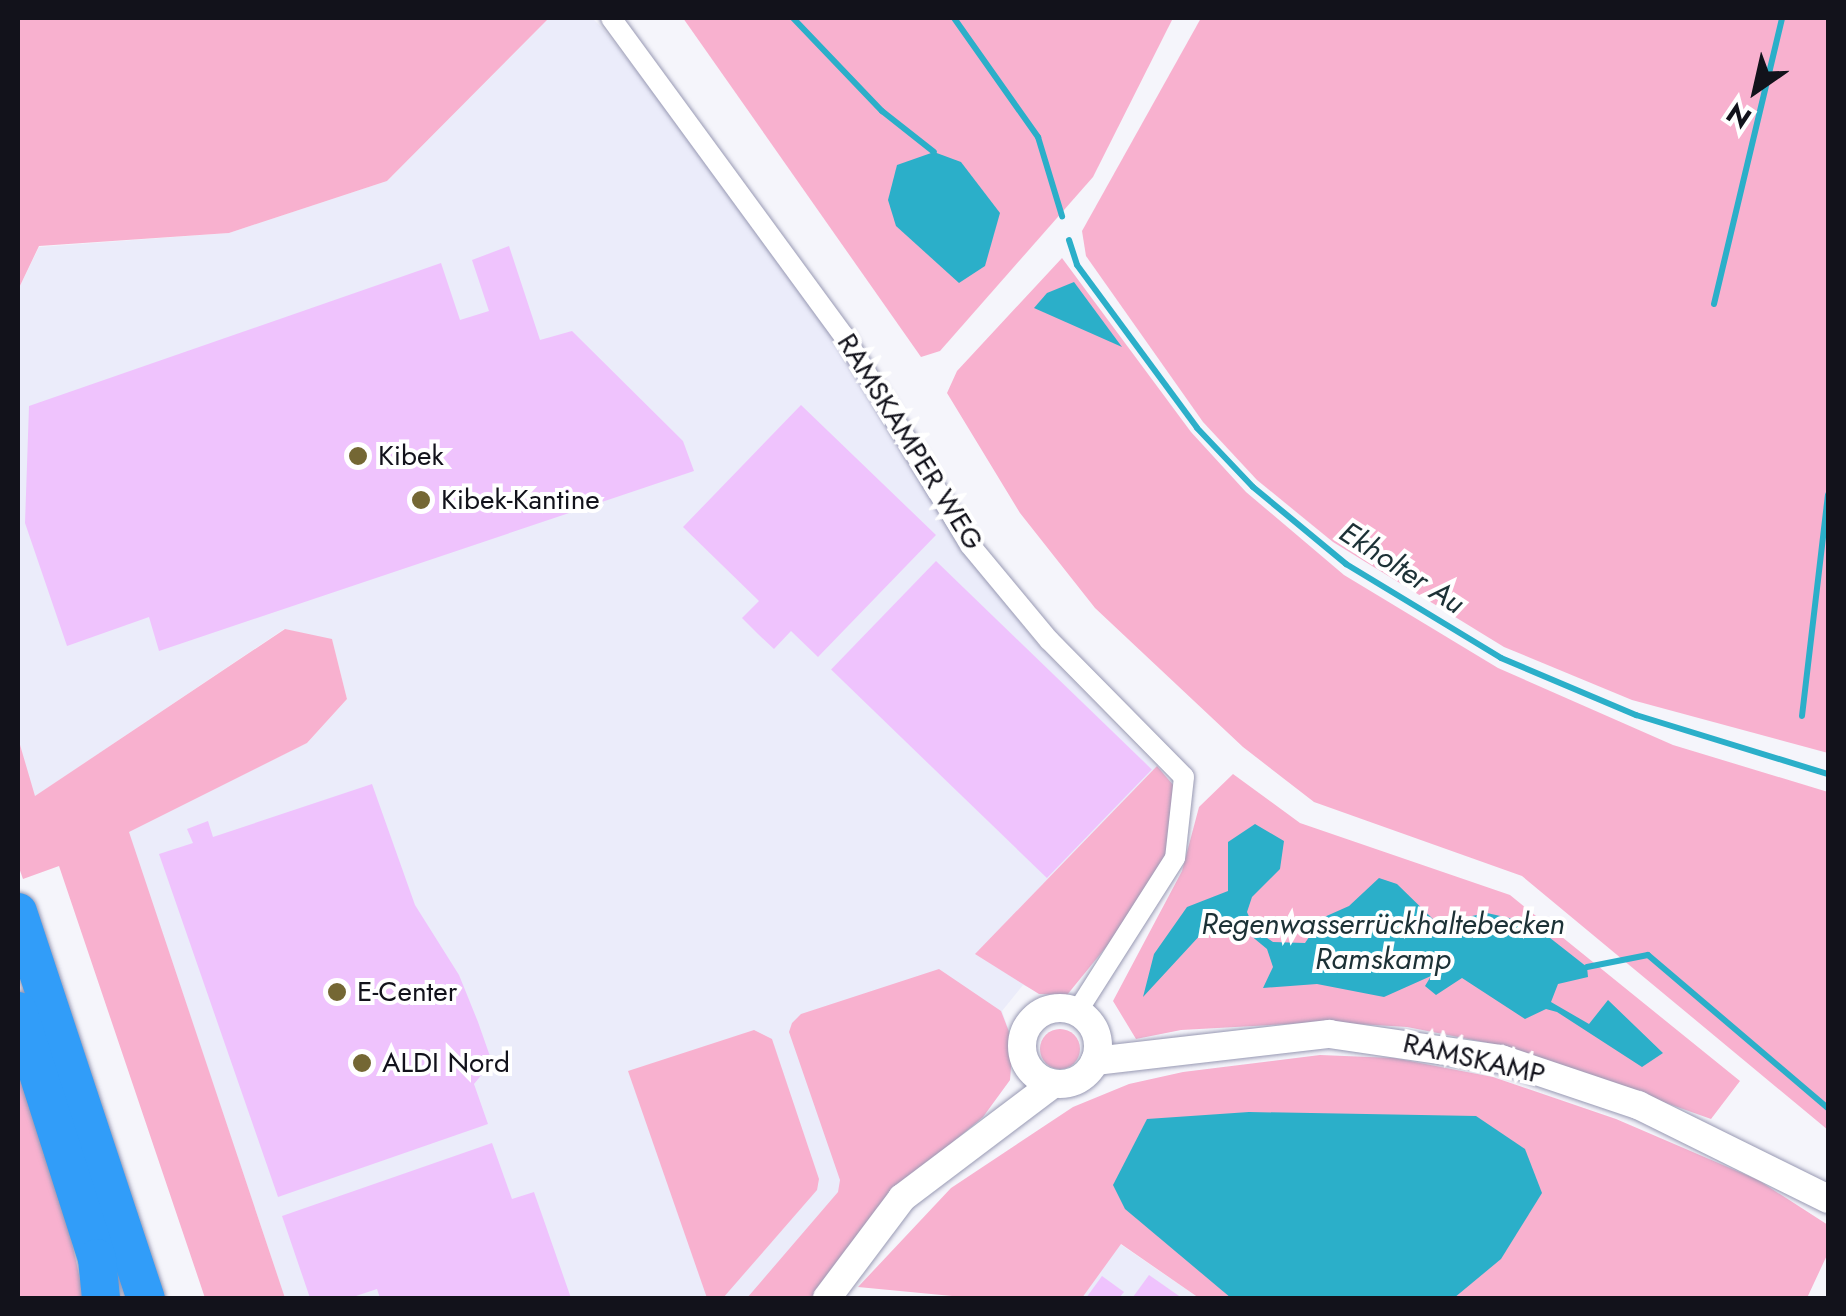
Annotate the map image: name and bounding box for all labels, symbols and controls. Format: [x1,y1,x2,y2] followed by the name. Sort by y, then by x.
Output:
[1706,40,1806,140] north arrow
[1718,92,1760,139] text: N
[830,328,990,556] street label: RAMSKAMPER WEG
[378,439,444,473] place label: Kibek
[347,445,369,467] marker: Kibek
[441,483,600,517] place label: Kibek-Kantine
[410,489,432,511] marker: Kibek-Kantine
[1333,514,1471,622] water label: Ekholter Au
[1201,906,1565,976] water label: Regenwasserrückhaltebecken Ramskamp
[357,975,457,1009] place label: E-Center
[326,981,348,1003] marker: E-Center
[1400,1026,1548,1092] street label: RAMSKAMP
[382,1046,510,1080] place label: ALDI Nord
[351,1052,373,1074] marker: ALDI Nord

